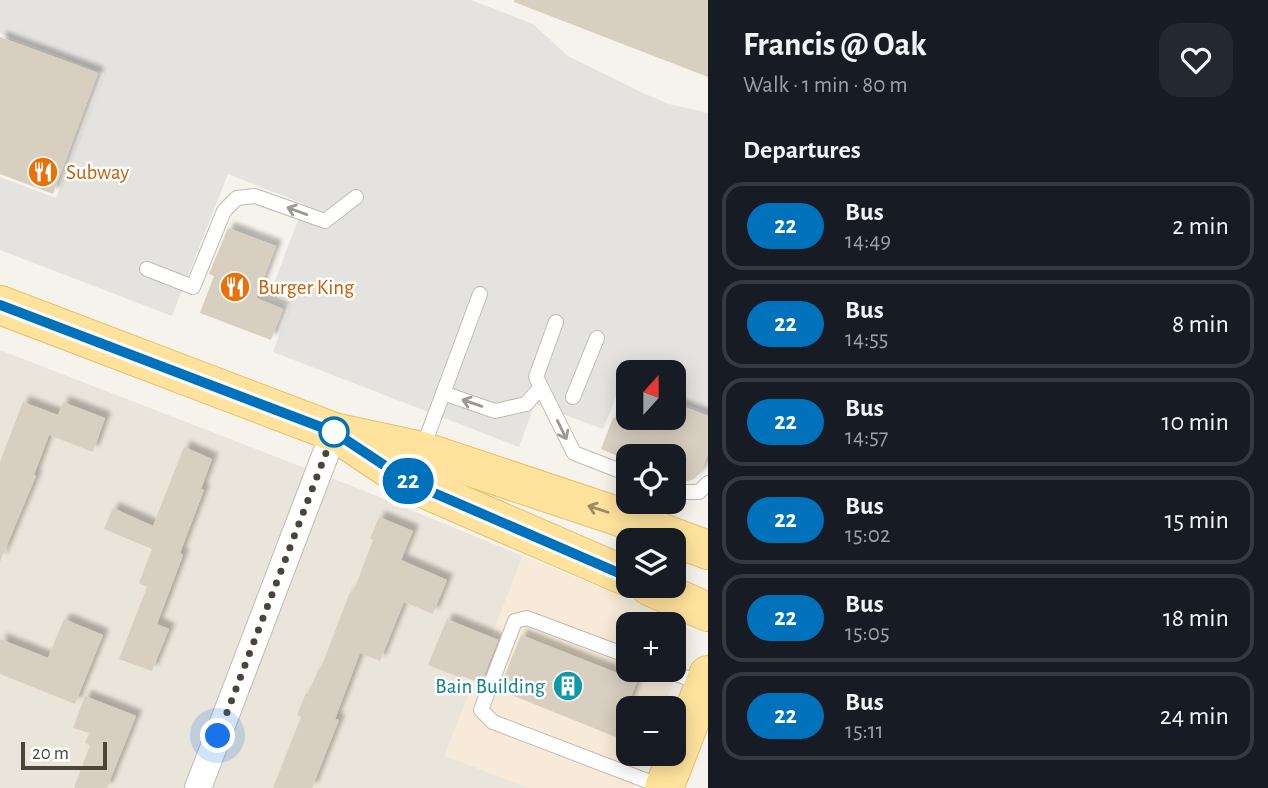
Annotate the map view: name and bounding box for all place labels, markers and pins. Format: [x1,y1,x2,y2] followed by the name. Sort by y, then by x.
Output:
[26,155,60,189] restaurant icon: Subway
[66,162,129,183] place label: Subway
[218,270,252,304] restaurant icon: Burger King
[258,277,355,298] place label: Burger King
[319,417,349,447] unlabelled marker
[551,669,585,703] building icon: Bain Building
[435,676,546,697] place label: Bain Building

